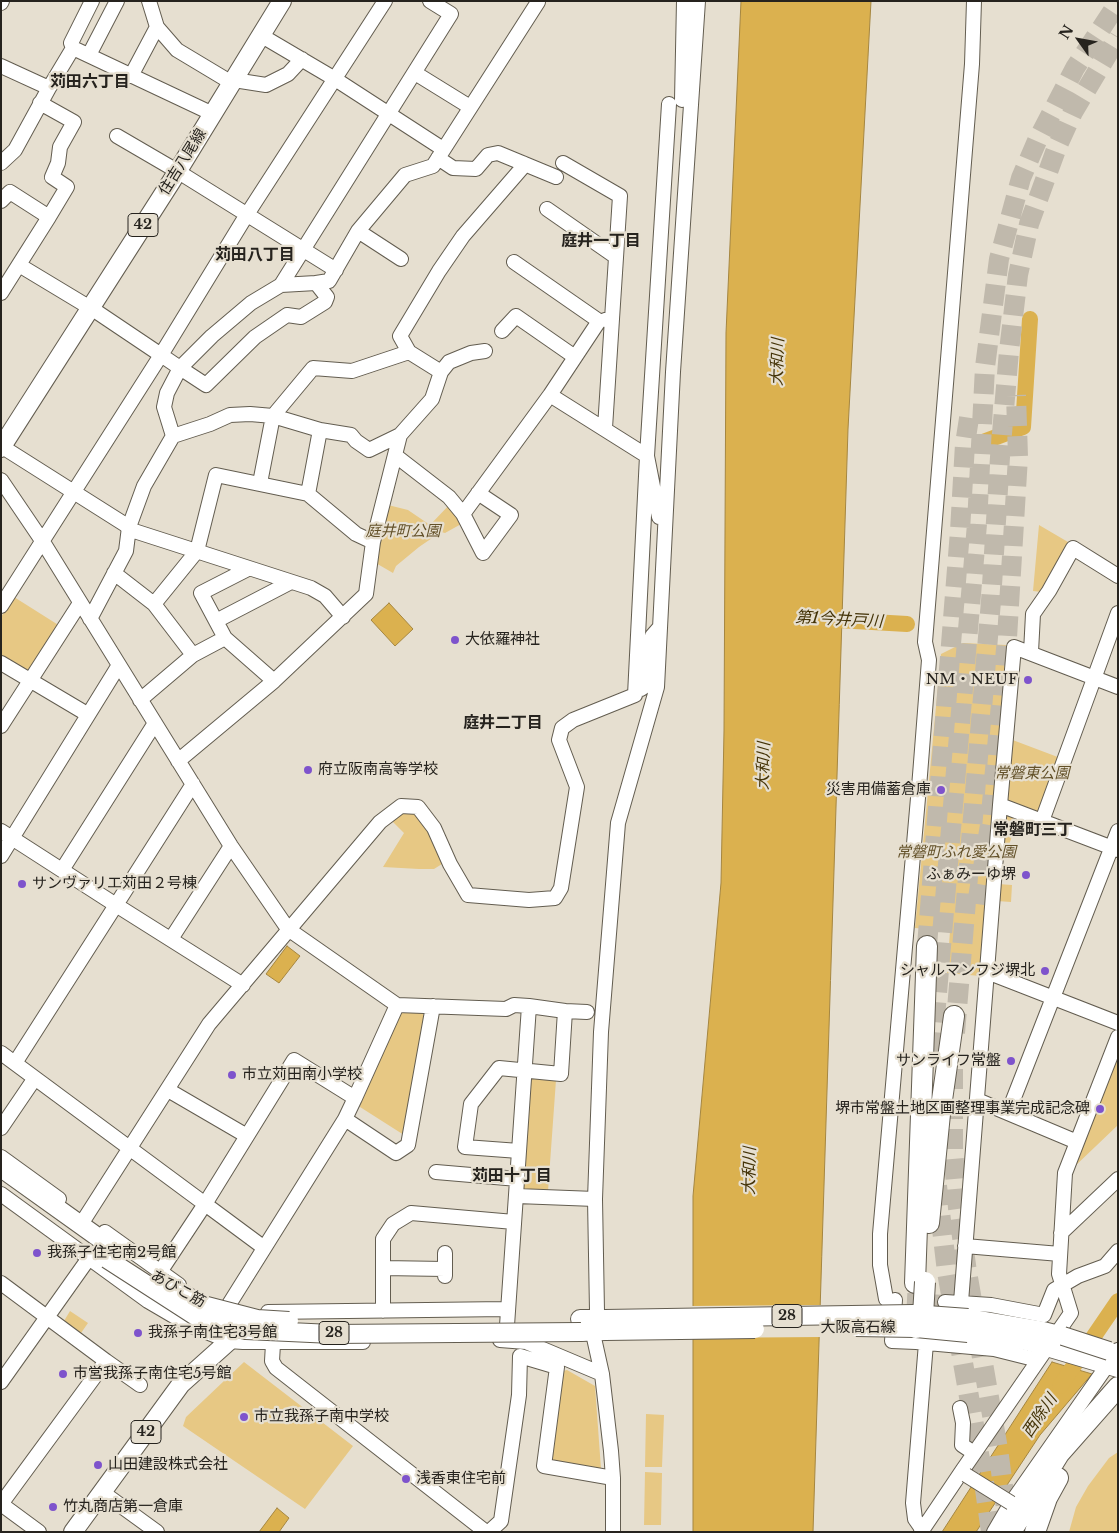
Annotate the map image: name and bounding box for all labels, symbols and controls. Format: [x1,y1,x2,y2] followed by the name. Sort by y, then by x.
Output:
[1054,15,1104,65] north arrow
[1055,22,1077,42] text: N
[50,72,130,92] district label: 苅田六丁目
[155,125,211,199] street label: 住吉八尾線
[128,214,158,236] road number: 42
[561,231,641,251] district label: 庭井一丁目
[215,245,295,265] district label: 苅田八丁目
[768,338,788,386] water label: 大和川
[366,523,440,541] park label: 庭井町公園
[795,608,883,632] water label: 第1今井戸川
[465,631,540,649] place label: 大依羅神社
[449,634,461,646] marker: 大依羅神社
[926,671,1018,689] place label: NM・NEUF
[1022,674,1034,686] marker: NM・NEUF
[463,713,543,733] district label: 庭井二丁目
[754,742,774,790] water label: 大和川
[318,761,438,779] place label: 府立阪南高等学校
[302,764,314,776] marker: 府立阪南高等学校
[995,765,1069,783] park label: 常磐東公園
[826,781,931,799] place label: 災害用備蓄倉庫
[935,784,947,796] marker: 災害用備蓄倉庫
[993,820,1073,840] district label: 常磐町三丁
[896,844,1016,862] park label: 常磐町ふれ愛公園
[926,866,1016,884] place label: ふぁみーゆ堺
[1020,869,1032,881] marker: ふぁみーゆ堺
[32,875,197,893] place label: サンヴァリエ苅田２号棟
[16,878,28,890] marker: サンヴァリエ苅田２号棟
[900,962,1035,980] place label: シャルマンフジ堺北
[1039,965,1051,977] marker: シャルマンフジ堺北
[896,1052,1001,1070] place label: サンライフ常盤
[1005,1055,1017,1067] marker: サンライフ常盤
[242,1066,362,1084] place label: 市立苅田南小学校
[226,1069,238,1081] marker: 市立苅田南小学校
[835,1100,1090,1118] place label: 堺市常盤土地区画整理事業完成記念碑
[1094,1103,1106,1115] marker: 堺市常盤土地区画整理事業完成記念碑
[740,1147,760,1195] water label: 大和川
[472,1166,552,1186] district label: 苅田十丁目
[47,1244,176,1262] place label: 我孫子住宅南2号館
[31,1247,43,1259] marker: 我孫子住宅南2号館
[147,1267,209,1311] street label: あびこ筋
[772,1304,802,1328] road number: 28
[821,1319,895,1337] street label: 大阪高石線
[319,1322,349,1345] road number: 28
[148,1324,277,1342] place label: 我孫子南住宅3号館
[132,1327,144,1339] marker: 我孫子南住宅3号館
[73,1365,232,1383] place label: 市営我孫子南住宅5号館
[57,1368,69,1380] marker: 市営我孫子南住宅5号館
[1019,1391,1061,1441] water label: 西除川
[254,1408,389,1426] place label: 市立我孫子南中学校
[238,1411,250,1423] marker: 市立我孫子南中学校
[131,1420,161,1444] road number: 42
[108,1456,228,1474] place label: 山田建設株式会社
[92,1459,104,1471] marker: 山田建設株式会社
[416,1470,506,1488] place label: 浅香東住宅前
[400,1473,412,1485] marker: 浅香東住宅前
[63,1498,183,1516] place label: 竹丸商店第一倉庫
[47,1501,59,1513] marker: 竹丸商店第一倉庫

